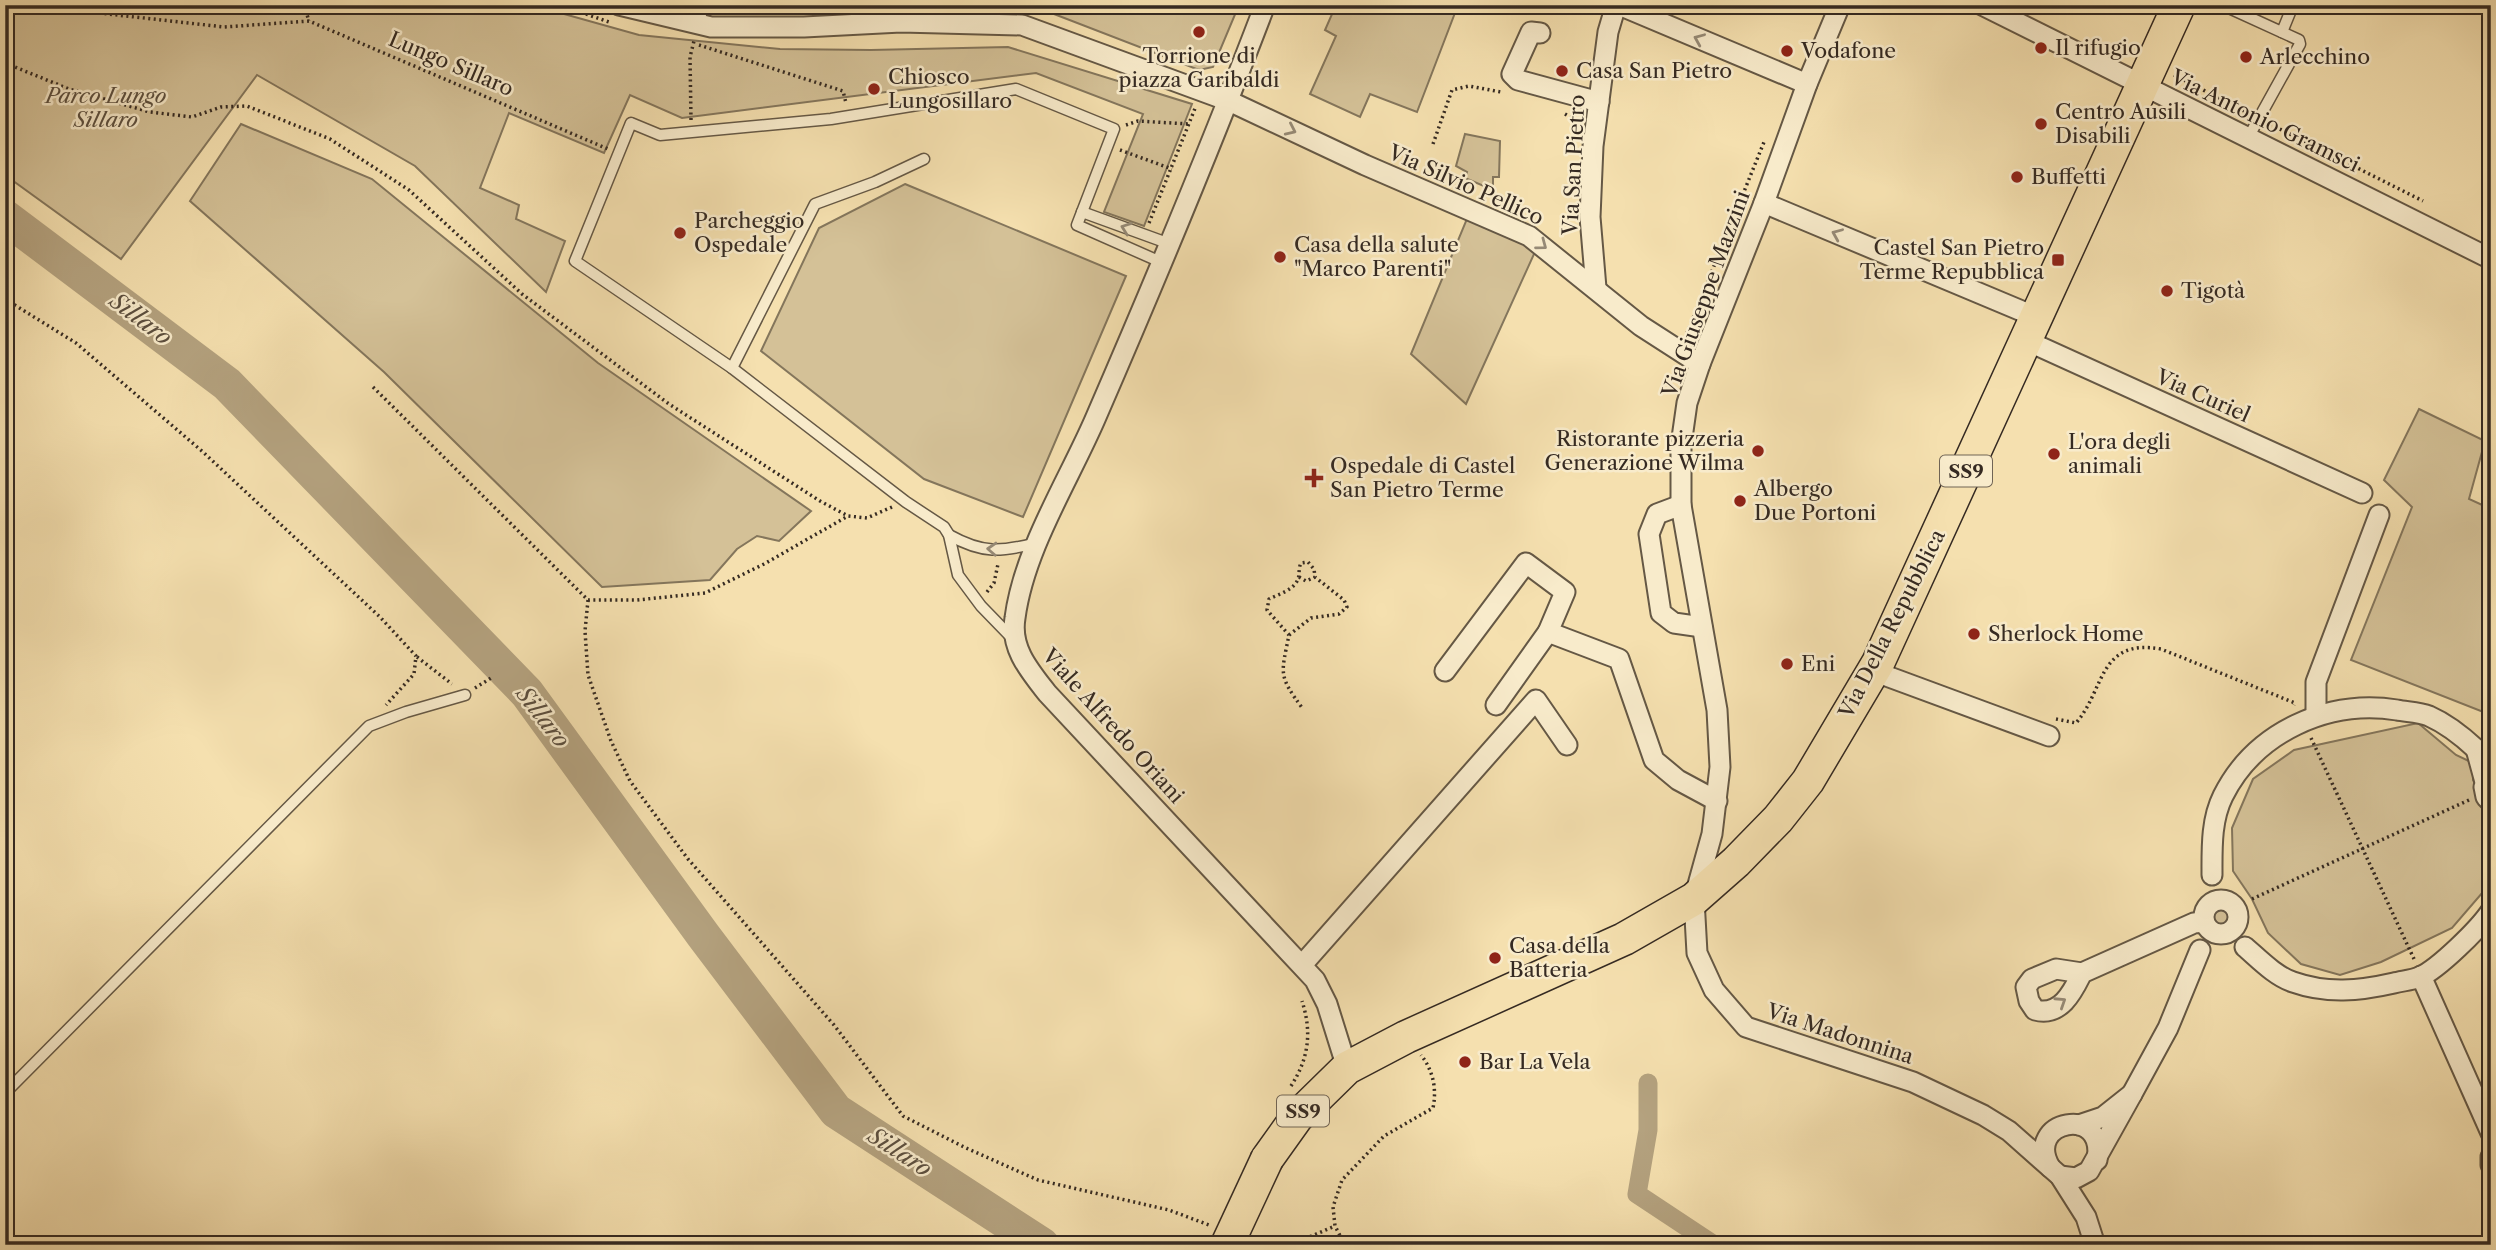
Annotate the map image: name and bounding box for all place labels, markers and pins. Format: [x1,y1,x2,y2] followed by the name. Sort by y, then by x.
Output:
[1191,24,1207,40] marker: Torrione di piazza Garibaldi
[2055,35,2141,60] place label: Il rifugio
[1800,38,1896,63] place label: Vodafone
[2033,40,2049,56] marker: Il rifugio
[1119,43,1279,92] place label: Torrione di piazza Garibaldi
[1779,43,1795,59] marker: Vodafone
[2259,44,2370,69] place label: Arlecchino
[2238,49,2254,65] marker: Arlecchino
[1576,58,1732,83] place label: Casa San Pietro
[1554,63,1570,79] marker: Casa San Pietro
[888,64,1012,113] place label: Chiosco Lungosillaro
[866,81,882,97] marker: Chiosco Lungosillaro
[2055,99,2186,148] place label: Centro Ausili Disabili
[2033,116,2049,132] marker: Centro Ausili Disabili
[2031,164,2106,189] place label: Buffetti
[2009,169,2025,185] marker: Buffetti
[694,208,805,257] place label: Parcheggio Ospedale
[672,225,688,241] marker: Parcheggio Ospedale
[1294,232,1459,281] place label: Casa della salute "Marco Parenti"
[1860,235,2045,284] place label: Castel San Pietro Terme Repubblica
[1272,249,1288,265] marker: Casa della salute "Marco Parenti"
[2050,252,2066,268] marker: Castel San Pietro Terme Repubblica
[2181,278,2246,303] place label: Tigotà
[2159,283,2175,299] marker: Tigotà
[1545,426,1745,475] place label: Ristorante pizzeria Generazione Wilma
[2068,429,2171,478] place label: L'ora degli animali
[1750,443,1766,459] marker: Ristorante pizzeria Generazione Wilma
[2046,446,2062,462] marker: L'ora degli animali
[1330,453,1515,502] place label: Ospedale di Castel San Pietro Terme
[1304,468,1324,488] marker: Ospedale di Castel San Pietro Terme
[1753,476,1876,525] place label: Albergo Due Portoni
[1732,493,1748,509] marker: Albergo Due Portoni
[1988,621,2143,646] place label: Sherlock Home
[1966,626,1982,642] marker: Sherlock Home
[1801,651,1835,676] place label: Eni
[1779,656,1795,672] marker: Eni
[1509,933,1611,982] place label: Casa della Batteria
[1487,950,1503,966] marker: Casa della Batteria
[1479,1049,1591,1074] place label: Bar La Vela
[1457,1054,1473,1070] marker: Bar La Vela

